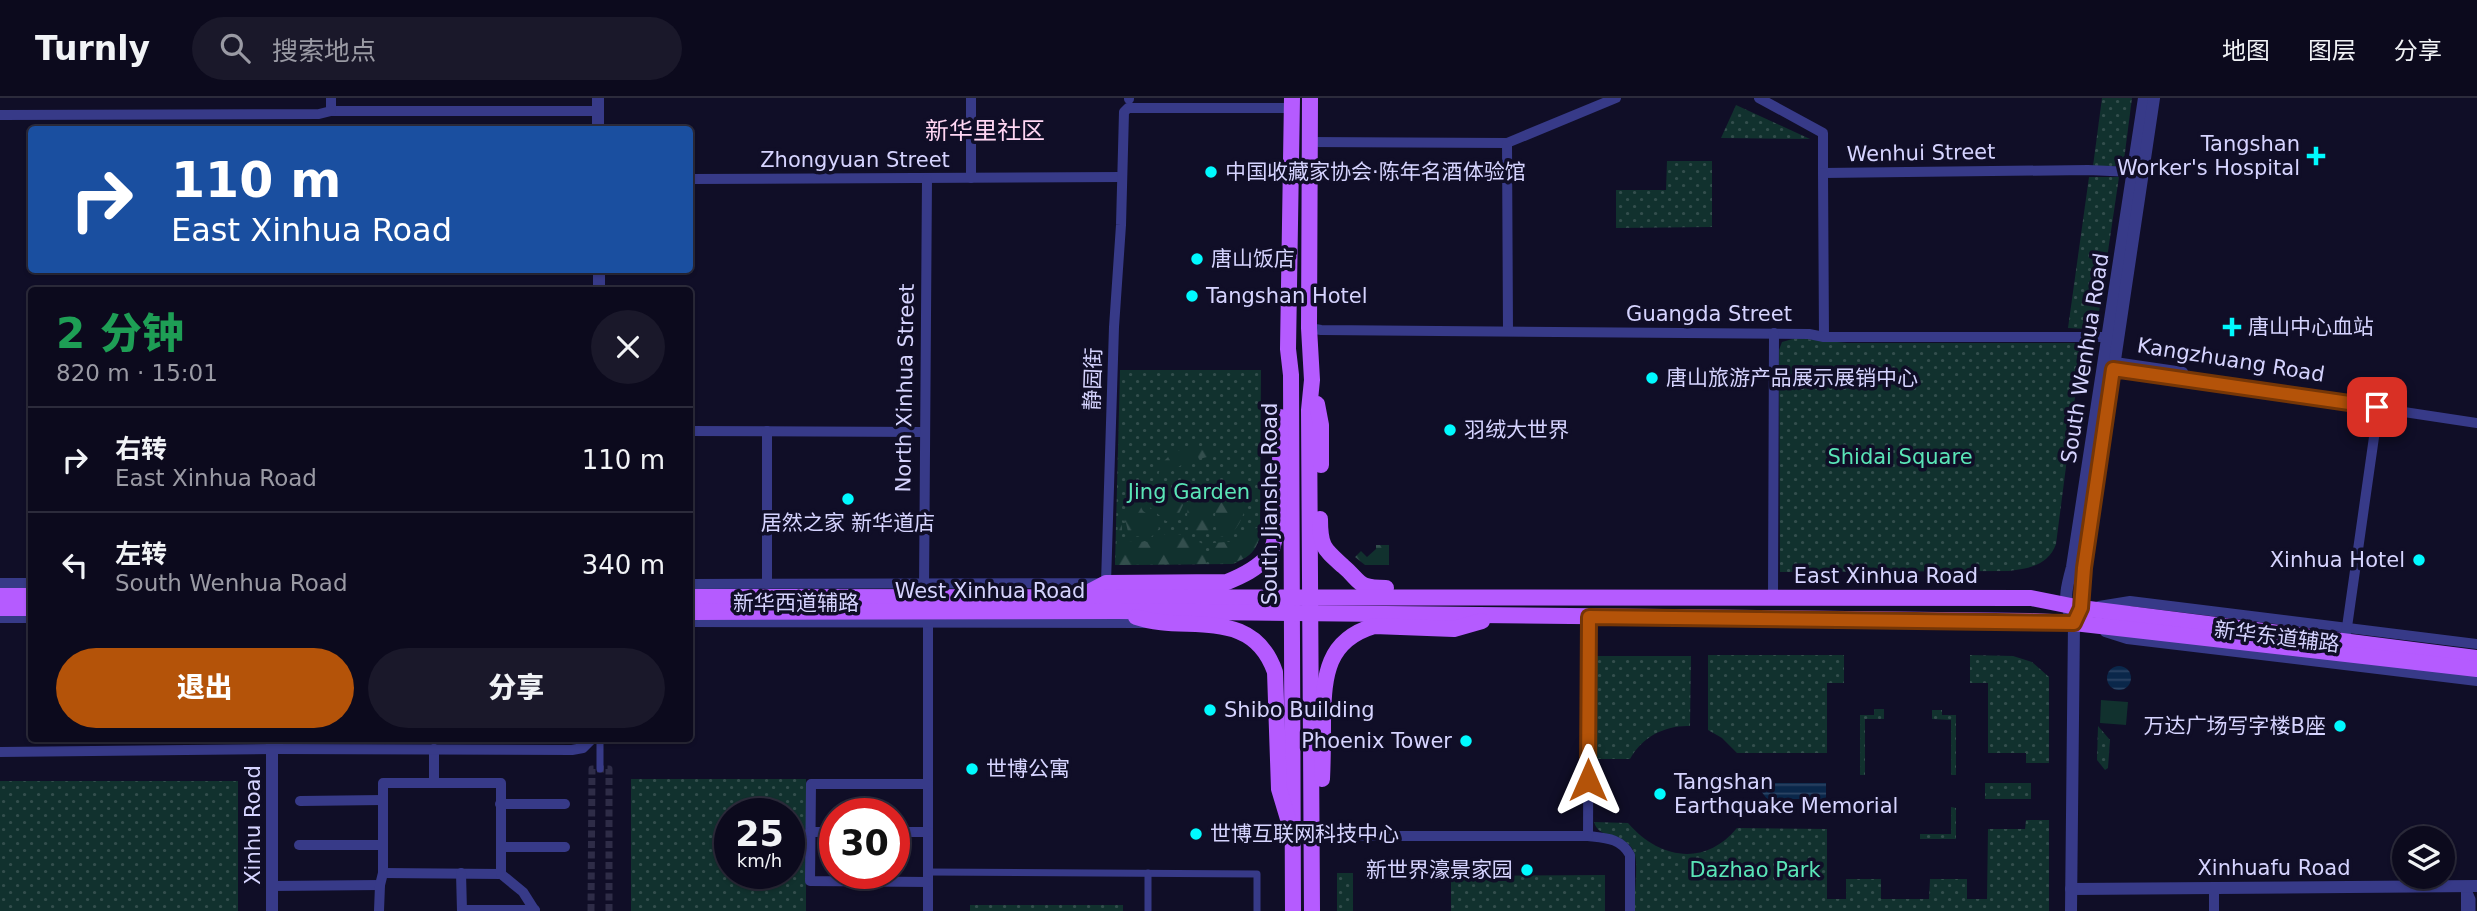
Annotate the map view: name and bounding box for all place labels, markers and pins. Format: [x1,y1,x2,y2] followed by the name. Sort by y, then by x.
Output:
[2117,132,2300,180] place label: Tangshan Worker's Hospital
[2306,146,2326,166] marker: Tangshan Worker's Hospital
[1225,160,1526,184] place label: 中国收藏家协会·陈年名酒体验馆
[1203,164,1219,180] marker: 中国收藏家协会·陈年名酒体验馆
[1211,247,1295,271] place label: 唐山饭店
[1189,251,1205,267] marker: 唐山饭店
[1205,284,1368,308] place label: Tangshan Hotel
[1184,288,1200,304] marker: Tangshan Hotel
[2248,315,2374,339] place label: 唐山中心血站
[2222,317,2242,337] marker: 唐山中心血站
[1666,366,1918,390] place label: 唐山旅游产品展示展销中心
[1644,370,1660,386] marker: 唐山旅游产品展示展销中心
[2347,377,2407,437] pin
[1464,418,1569,442] place label: 羽绒大世界
[1442,422,1458,438] marker: 羽绒大世界
[840,491,856,507] marker: 居然之家 新华道店
[761,511,935,535] place label: 居然之家 新华道店
[2270,548,2405,572] place label: Xinhua Hotel
[2411,552,2427,568] marker: Xinhua Hotel
[1224,698,1375,722] place label: Shibo Building
[1202,702,1218,718] marker: Shibo Building
[2144,714,2326,738] place label: 万达广场写字楼B座
[2332,718,2348,734] marker: 万达广场写字楼B座
[1301,729,1452,753] place label: Phoenix Tower
[1458,733,1474,749] marker: Phoenix Tower
[986,757,1070,781] place label: 世博公寓
[964,761,980,777] marker: 世博公寓
[1673,770,1898,818] place label: Tangshan Earthquake Memorial
[1652,786,1668,802] marker: Tangshan Earthquake Memorial
[1210,822,1399,846] place label: 世博互联网科技中心
[1188,826,1204,842] marker: 世博互联网科技中心
[1366,858,1513,882] place label: 新世界濠景家园
[1519,862,1535,878] marker: 新世界濠景家园

